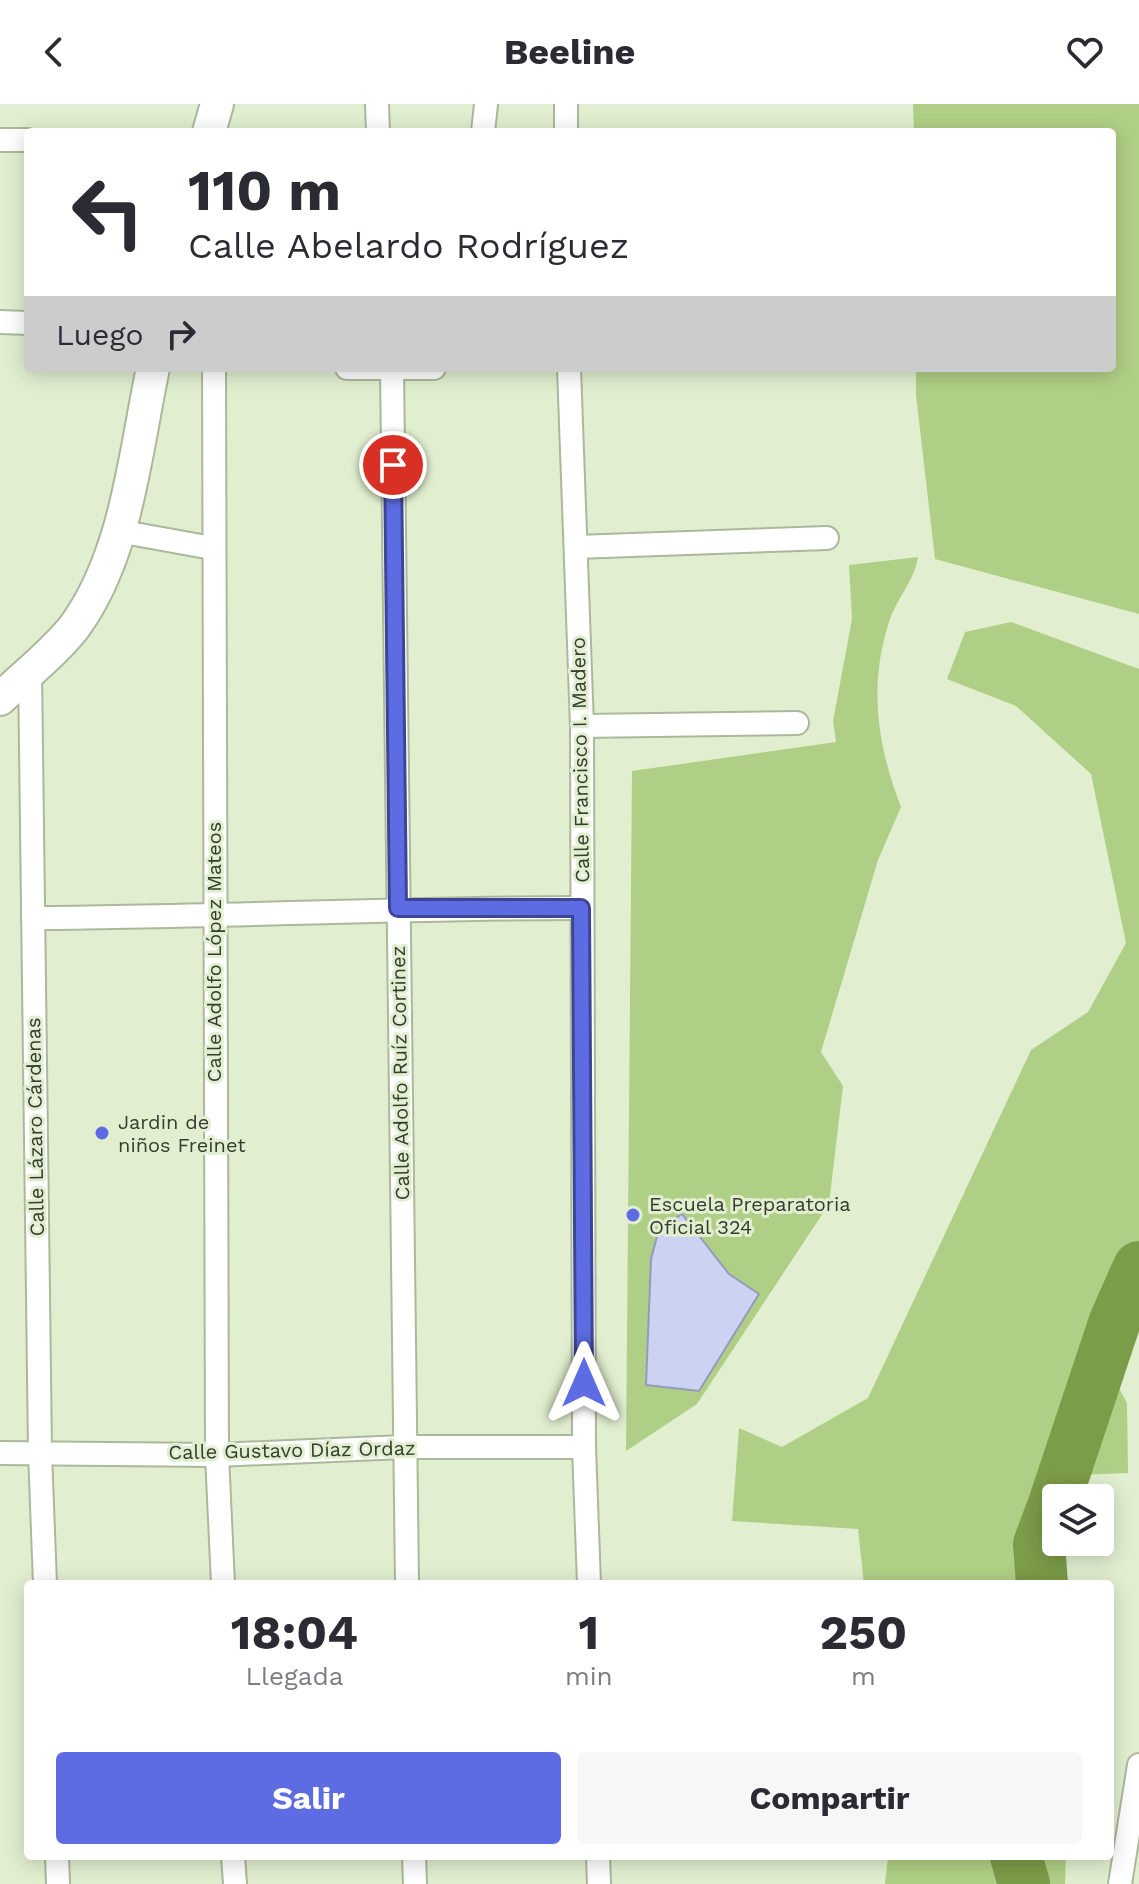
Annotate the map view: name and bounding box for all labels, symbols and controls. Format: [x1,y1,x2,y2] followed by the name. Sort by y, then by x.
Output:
[32,30,76,74] icon: back
[1063,30,1107,74] icon: heart
[504,31,635,73] text: Beeline
[188,158,341,224] text: 110 m
[56,160,160,264] icon: left
[188,225,629,267] text: Calle Abelardo Rodríguez
[159,312,203,356] icon: right
[56,317,143,352] text: Luego
[359,431,427,499] pin
[371,443,415,487] icon: arrive
[566,637,594,883] street label: Calle Francisco I. Madero
[202,822,226,1082] street label: Calle Adolfo López Mateos
[386,945,414,1201] street label: Calle Adolfo Ruíz Cortinez
[21,1017,49,1237] street label: Calle Lázaro Cárdenas
[118,1110,246,1157] place label: Jardin de niños Freinet
[93,1124,111,1142] marker: Jardin de niños Freinet
[649,1192,851,1239] place label: Escuela Preparatoria Oficial 324
[624,1206,642,1224] marker: Escuela Preparatoria Oficial 324
[542,1341,626,1425] position arrow
[168,1436,416,1464] street label: Calle Gustavo Díaz Ordaz
[1042,1484,1114,1556] map controls
[1042,1484,1114,1556] button: layers
[231,1604,358,1661] text: 18:04
[578,1604,599,1661] text: 1
[820,1604,907,1661] text: 250
[245,1661,344,1691] text: Llegada
[565,1661,613,1691] text: min
[851,1661,876,1691] text: m
[56,1752,561,1844] button: Salir
[577,1752,1082,1844] button: Compartir

